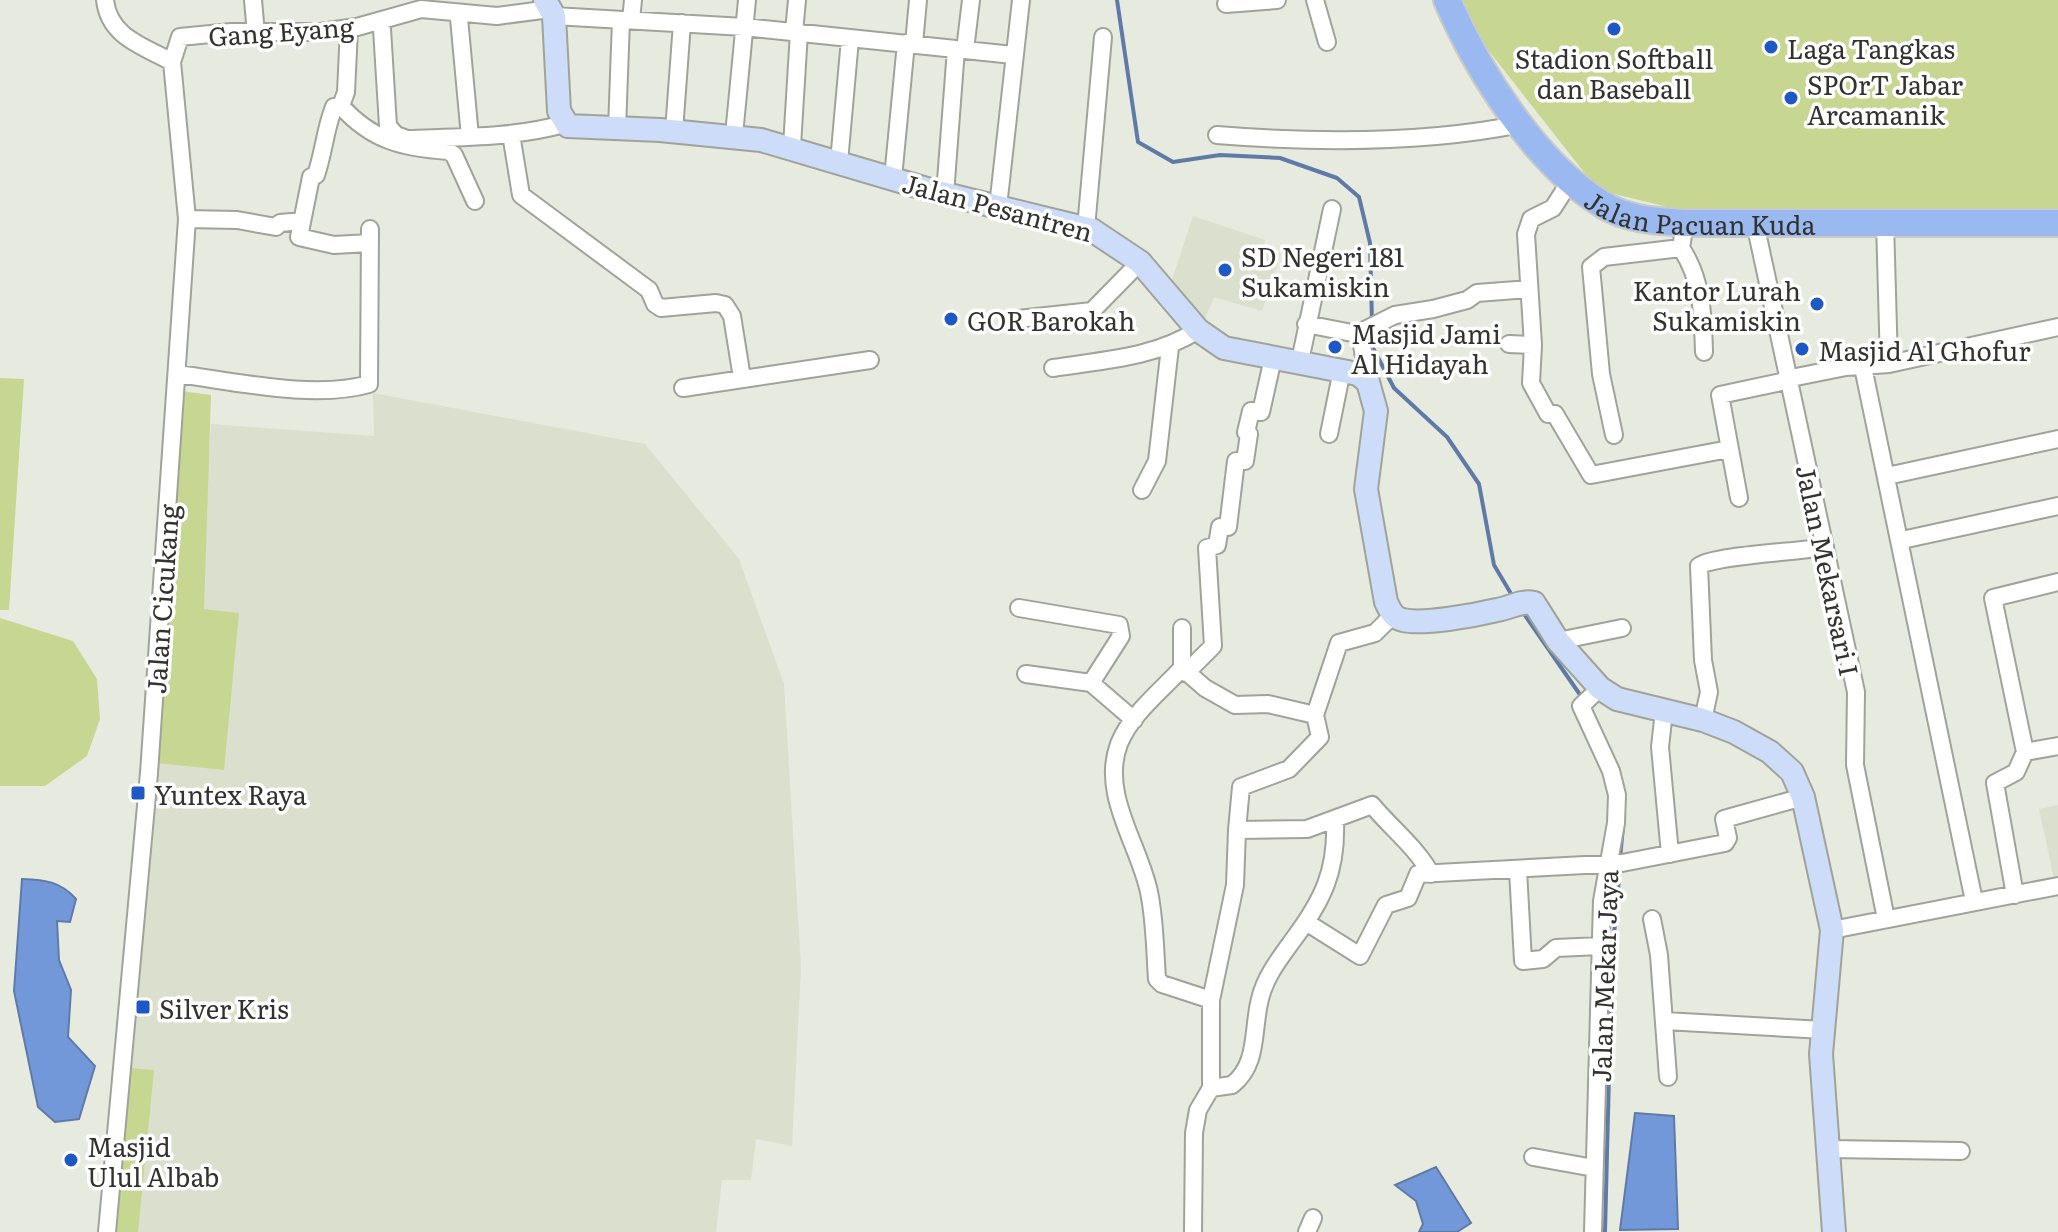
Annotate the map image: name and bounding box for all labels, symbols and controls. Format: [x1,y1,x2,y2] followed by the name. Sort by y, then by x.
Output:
[207,5,356,55] street label: Gang Eyang
[1605,20,1623,38] marker: Stadion Softball dan Baseball
[1787,28,1955,67] place label: Laga Tangkas
[1515,38,1714,107] place label: Stadion Softball dan Baseball
[1762,38,1780,56] marker: Laga Tangkas
[1807,64,1964,133] place label: SPOrT Jabar Arcamanik
[1782,89,1800,107] marker: SPOrT Jabar Arcamanik
[899,162,1097,250] street label: Jalan Pesantren
[1578,179,1815,243] street label: Jalan Pacuan Kuda
[1241,236,1404,305] place label: SD Negeri 181 Sukamiskin
[1216,261,1234,279] marker: SD Negeri 181 Sukamiskin
[1633,270,1801,339] place label: Kantor Lurah Sukamiskin
[1808,295,1826,313] marker: Kantor Lurah Sukamiskin
[967,300,1135,339] place label: GOR Barokah
[942,310,960,328] marker: GOR Barokah
[1351,313,1501,382] place label: Masjid Jami Al Hidayah
[1818,330,2031,369] place label: Masjid Al Ghofur
[1326,338,1344,356] marker: Masjid Jami Al Hidayah
[1793,340,1811,358] marker: Masjid Al Ghofur
[1788,461,1870,679] street label: Jalan Mekarsari I
[135,502,187,695] street label: Jalan Cicukang
[154,774,307,813] place label: Yuntex Raya
[129,784,147,802] marker: Yuntex Raya
[1580,869,1626,1083] street label: Jalan Mekar Jaya
[159,988,289,1027] place label: Silver Kris
[134,998,152,1016] marker: Silver Kris
[87,1126,219,1195] place label: Masjid Ulul Albab
[62,1151,80,1169] marker: Masjid Ulul Albab

